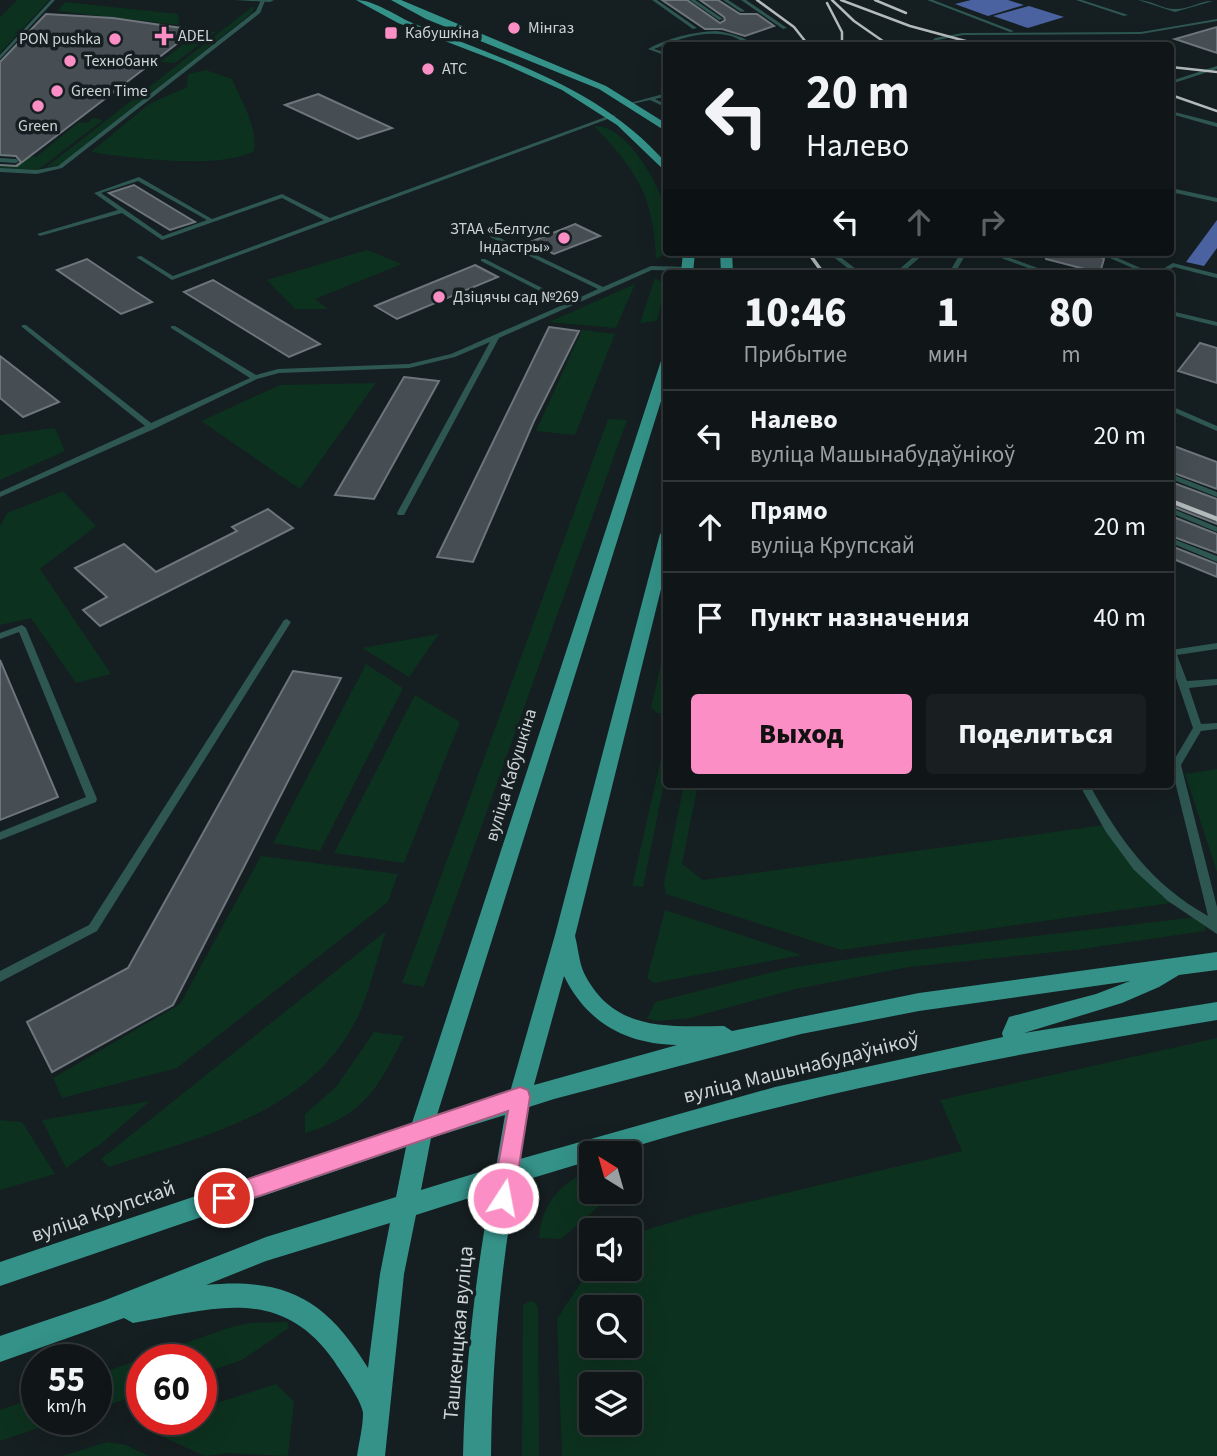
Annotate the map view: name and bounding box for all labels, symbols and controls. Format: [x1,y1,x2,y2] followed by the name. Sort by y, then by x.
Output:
[528,17,574,39] place label: Мінгаз
[506,20,522,36] marker: Мінгаз
[405,22,479,44] place label: Кабушкіна
[178,25,213,47] place label: ADEL
[383,25,399,41] marker: Кабушкіна
[19,28,101,50] place label: PON pushka
[156,28,172,44] marker: ADEL
[107,31,123,47] marker: PON pushka
[84,50,158,72] place label: Технобанк
[62,53,78,69] marker: Технобанк
[442,58,467,80] place label: АТС
[806,58,910,128] text: 20 m
[420,61,436,77] marker: АТС
[691,70,782,161] icon: left
[71,80,148,102] place label: Green Time
[49,83,65,99] marker: Green Time
[30,98,46,114] marker: Green
[18,115,58,137] place label: Green
[806,123,909,169] text: Налево
[827,203,865,241] icon: left
[900,203,938,241] icon: ahead
[973,203,1011,241] icon: right
[450,218,550,258] place label: ЗТАА «Белтулс Iндастры»
[556,230,572,246] marker: ЗТАА «Белтулс Iндастры»
[744,283,847,343] text: 10:46
[937,283,959,343] text: 1
[1049,283,1093,343] text: 80
[453,286,579,308] place label: Дзіцячы сад №269
[431,289,447,305] marker: Дзіцячы сад №269
[744,338,847,371] text: Прибытие
[928,338,968,371] text: мин
[1062,338,1081,371] text: m
[750,401,838,438] text: Налево
[691,417,729,455] icon: left
[1093,417,1146,454] text: 20 m
[750,438,1015,471] text: вуліца Машынабудаўнікоў
[750,492,828,529] text: Прямо
[691,508,729,546] icon: ahead
[1093,508,1146,545] text: 20 m
[750,529,915,562] text: вуліца Крупскай
[691,599,729,637] icon: arrive
[750,599,970,636] text: Пункт назначения
[1093,599,1146,636] text: 40 m
[691,694,912,774] button: Выход
[926,694,1146,774] button: Поделиться
[479,706,543,844] street label: вуліца Кабушкіна
[680,1023,922,1111] street label: вуліца Машынабудаўнікоў
[579,1141,642,1204] north arrow
[579,1141,642,1435] map controls
[466,1161,540,1235] position arrow
[194,1168,254,1228] pin
[27,1172,179,1250] street label: вуліца Крупскай
[205,1179,243,1217] icon: arrive
[579,1218,642,1281] button: sound
[435,1245,481,1421] street label: Ташкенцкая вуліца
[579,1295,642,1358] button: search
[126,1344,217,1435] speed limit sign: 60
[48,1355,85,1405] text: 55
[579,1372,642,1435] button: layers
[47,1394,86,1419] text: km/h

